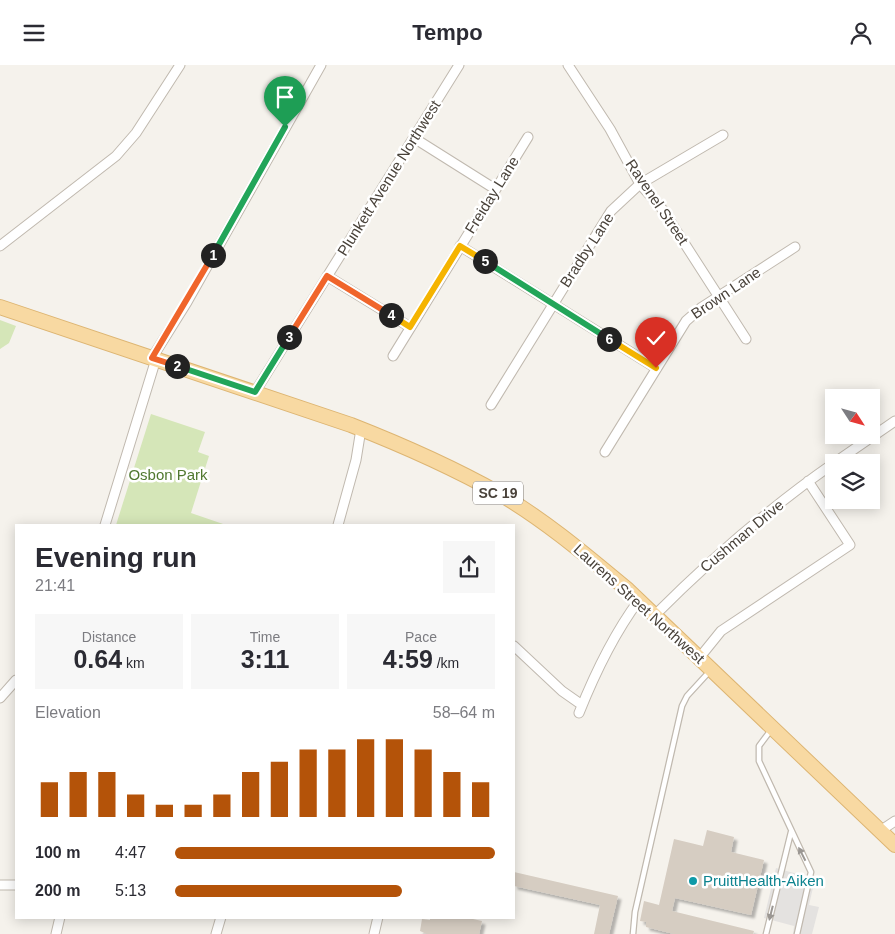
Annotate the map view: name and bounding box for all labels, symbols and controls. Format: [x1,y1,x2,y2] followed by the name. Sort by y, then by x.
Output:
[20,19,48,47] icon: menu
[847,19,875,47] icon: person
[412,20,483,45] text: Tempo
[264,76,306,127] pin
[271,83,299,111] icon: arrive
[334,96,444,258] street label: Plunkett Avenue Northwest
[461,153,522,236] street label: Freiday Lane
[623,156,693,248] street label: Ravenel Street
[556,209,617,290] street label: Bradby Lane
[200,243,226,267] pin: 1
[210,247,217,263] text: 1
[472,249,498,273] pin: 5
[482,253,489,269] text: 5
[688,263,764,322] street label: Brown Lane
[378,303,404,327] pin: 4
[388,307,395,323] text: 4
[635,317,677,368] pin
[642,324,670,352] icon: check
[276,325,302,349] pin: 3
[596,327,622,351] pin: 6
[286,329,293,345] text: 3
[606,331,613,347] text: 6
[164,353,190,379] pin: 2
[174,358,181,374] text: 2
[825,389,880,444] north arrow
[825,389,880,509] map controls
[825,454,880,509] button: layers
[128,466,208,483] park label: Osbon Park
[473,481,523,504] road number: SC 19
[697,496,787,575] street label: Cushman Drive
[570,540,709,667] street label: Laurens Street Northwest
[443,541,495,593] button: share
[35,542,197,573] text: Evening run
[35,577,75,594] text: 21:41
[82,629,136,645] text: Distance
[250,629,280,645] text: Time
[405,629,437,645] text: Pace
[73,645,122,673] text: 0.64
[241,645,289,673] text: 3:11
[383,645,433,673] text: 4:59
[122,655,145,671] text: km
[433,655,459,671] text: /km
[35,704,101,721] text: Elevation
[433,704,495,721] text: 58–64 m
[35,844,80,861] text: 100 m
[115,844,146,861] text: 4:47
[798,847,806,861] one-way arrow
[703,872,824,889] place label: PruittHealth-Aiken
[687,875,699,887] marker: PruittHealth-Aiken
[35,882,80,899] text: 200 m
[115,882,146,899] text: 5:13
[767,906,775,921] one-way arrow

